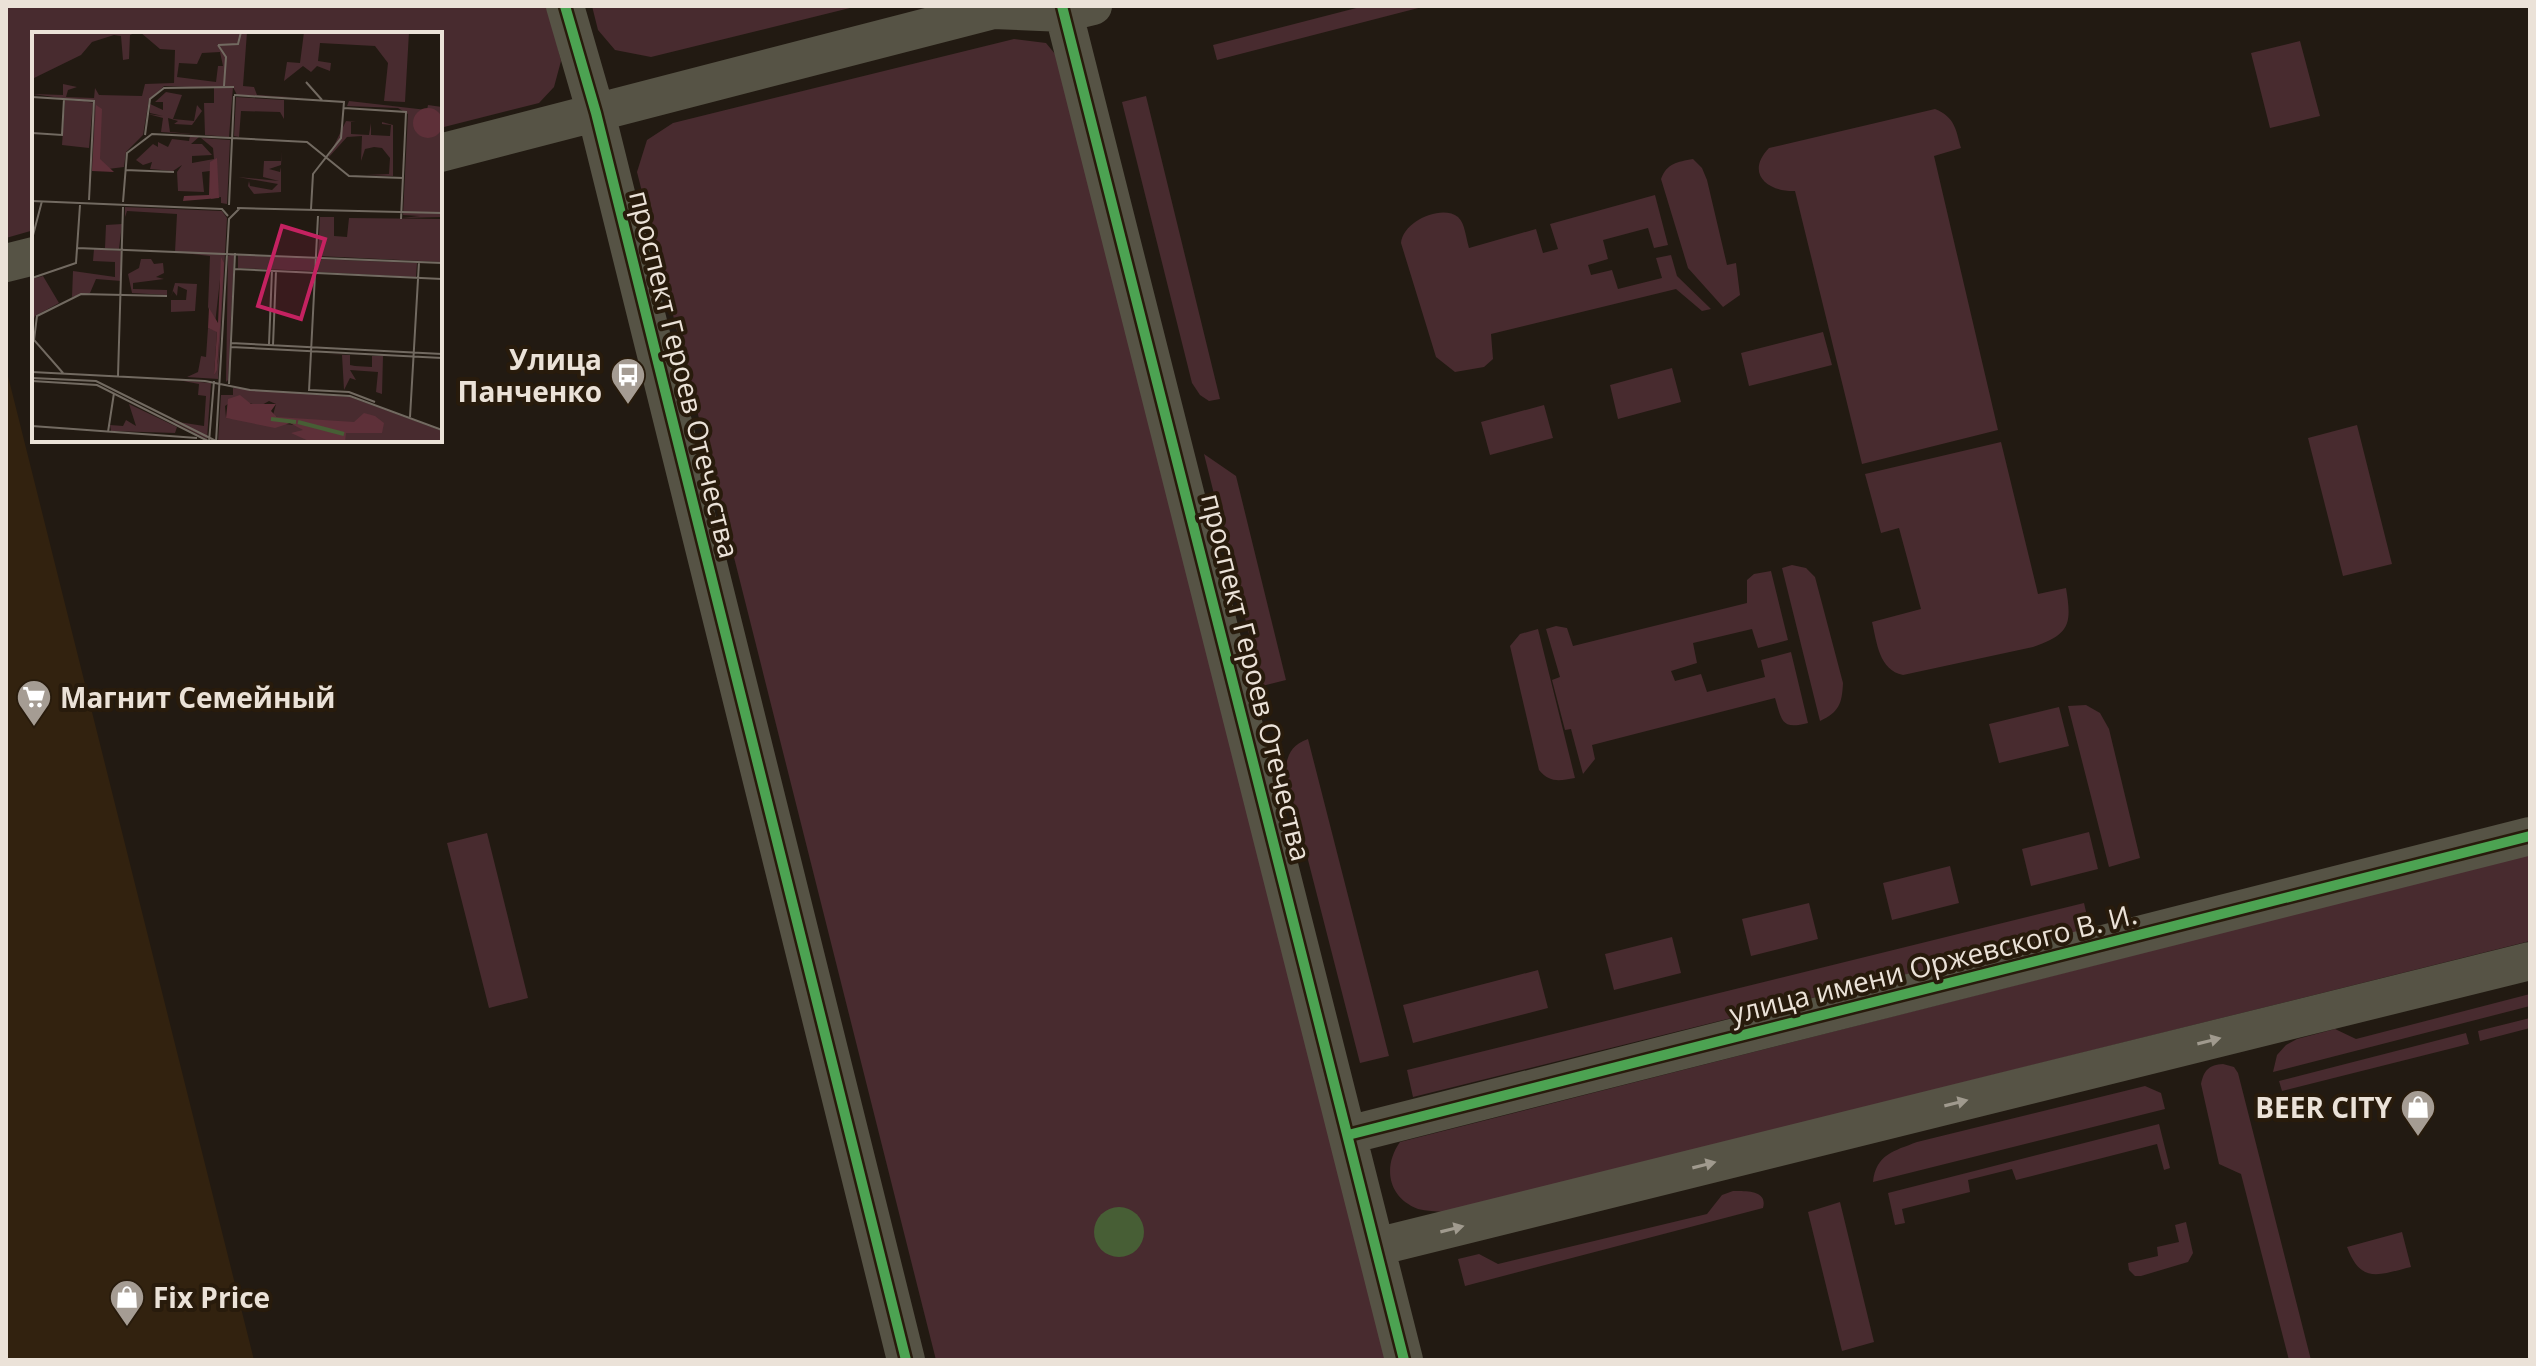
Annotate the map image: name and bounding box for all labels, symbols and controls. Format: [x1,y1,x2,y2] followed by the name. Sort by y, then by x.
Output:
[32,32,442,442] inset map
[621,186,749,562] street label: проспект Героев Отечества
[458,340,602,410] place label: Улица Панченко
[609,356,647,406] bus stop icon: Улица Панченко
[1193,489,1321,865] street label: проспект Героев Отечества
[15,678,53,728] supermarket icon: Магнит Семейный
[60,678,335,716] place label: Магнит Семейный
[1725,894,2141,1032] street label: улица имени Оржевского В. И.
[2196,1034,2221,1046] one-way arrow
[2255,1088,2393,1126] place label: BEER CITY
[2399,1088,2437,1138] shop icon: BEER CITY
[1944,1096,1969,1109] one-way arrow
[1691,1158,1716,1171] one-way arrow
[1439,1222,1464,1234] one-way arrow
[108,1278,146,1328] shop icon: Fix Price
[153,1278,270,1316] place label: Fix Price

